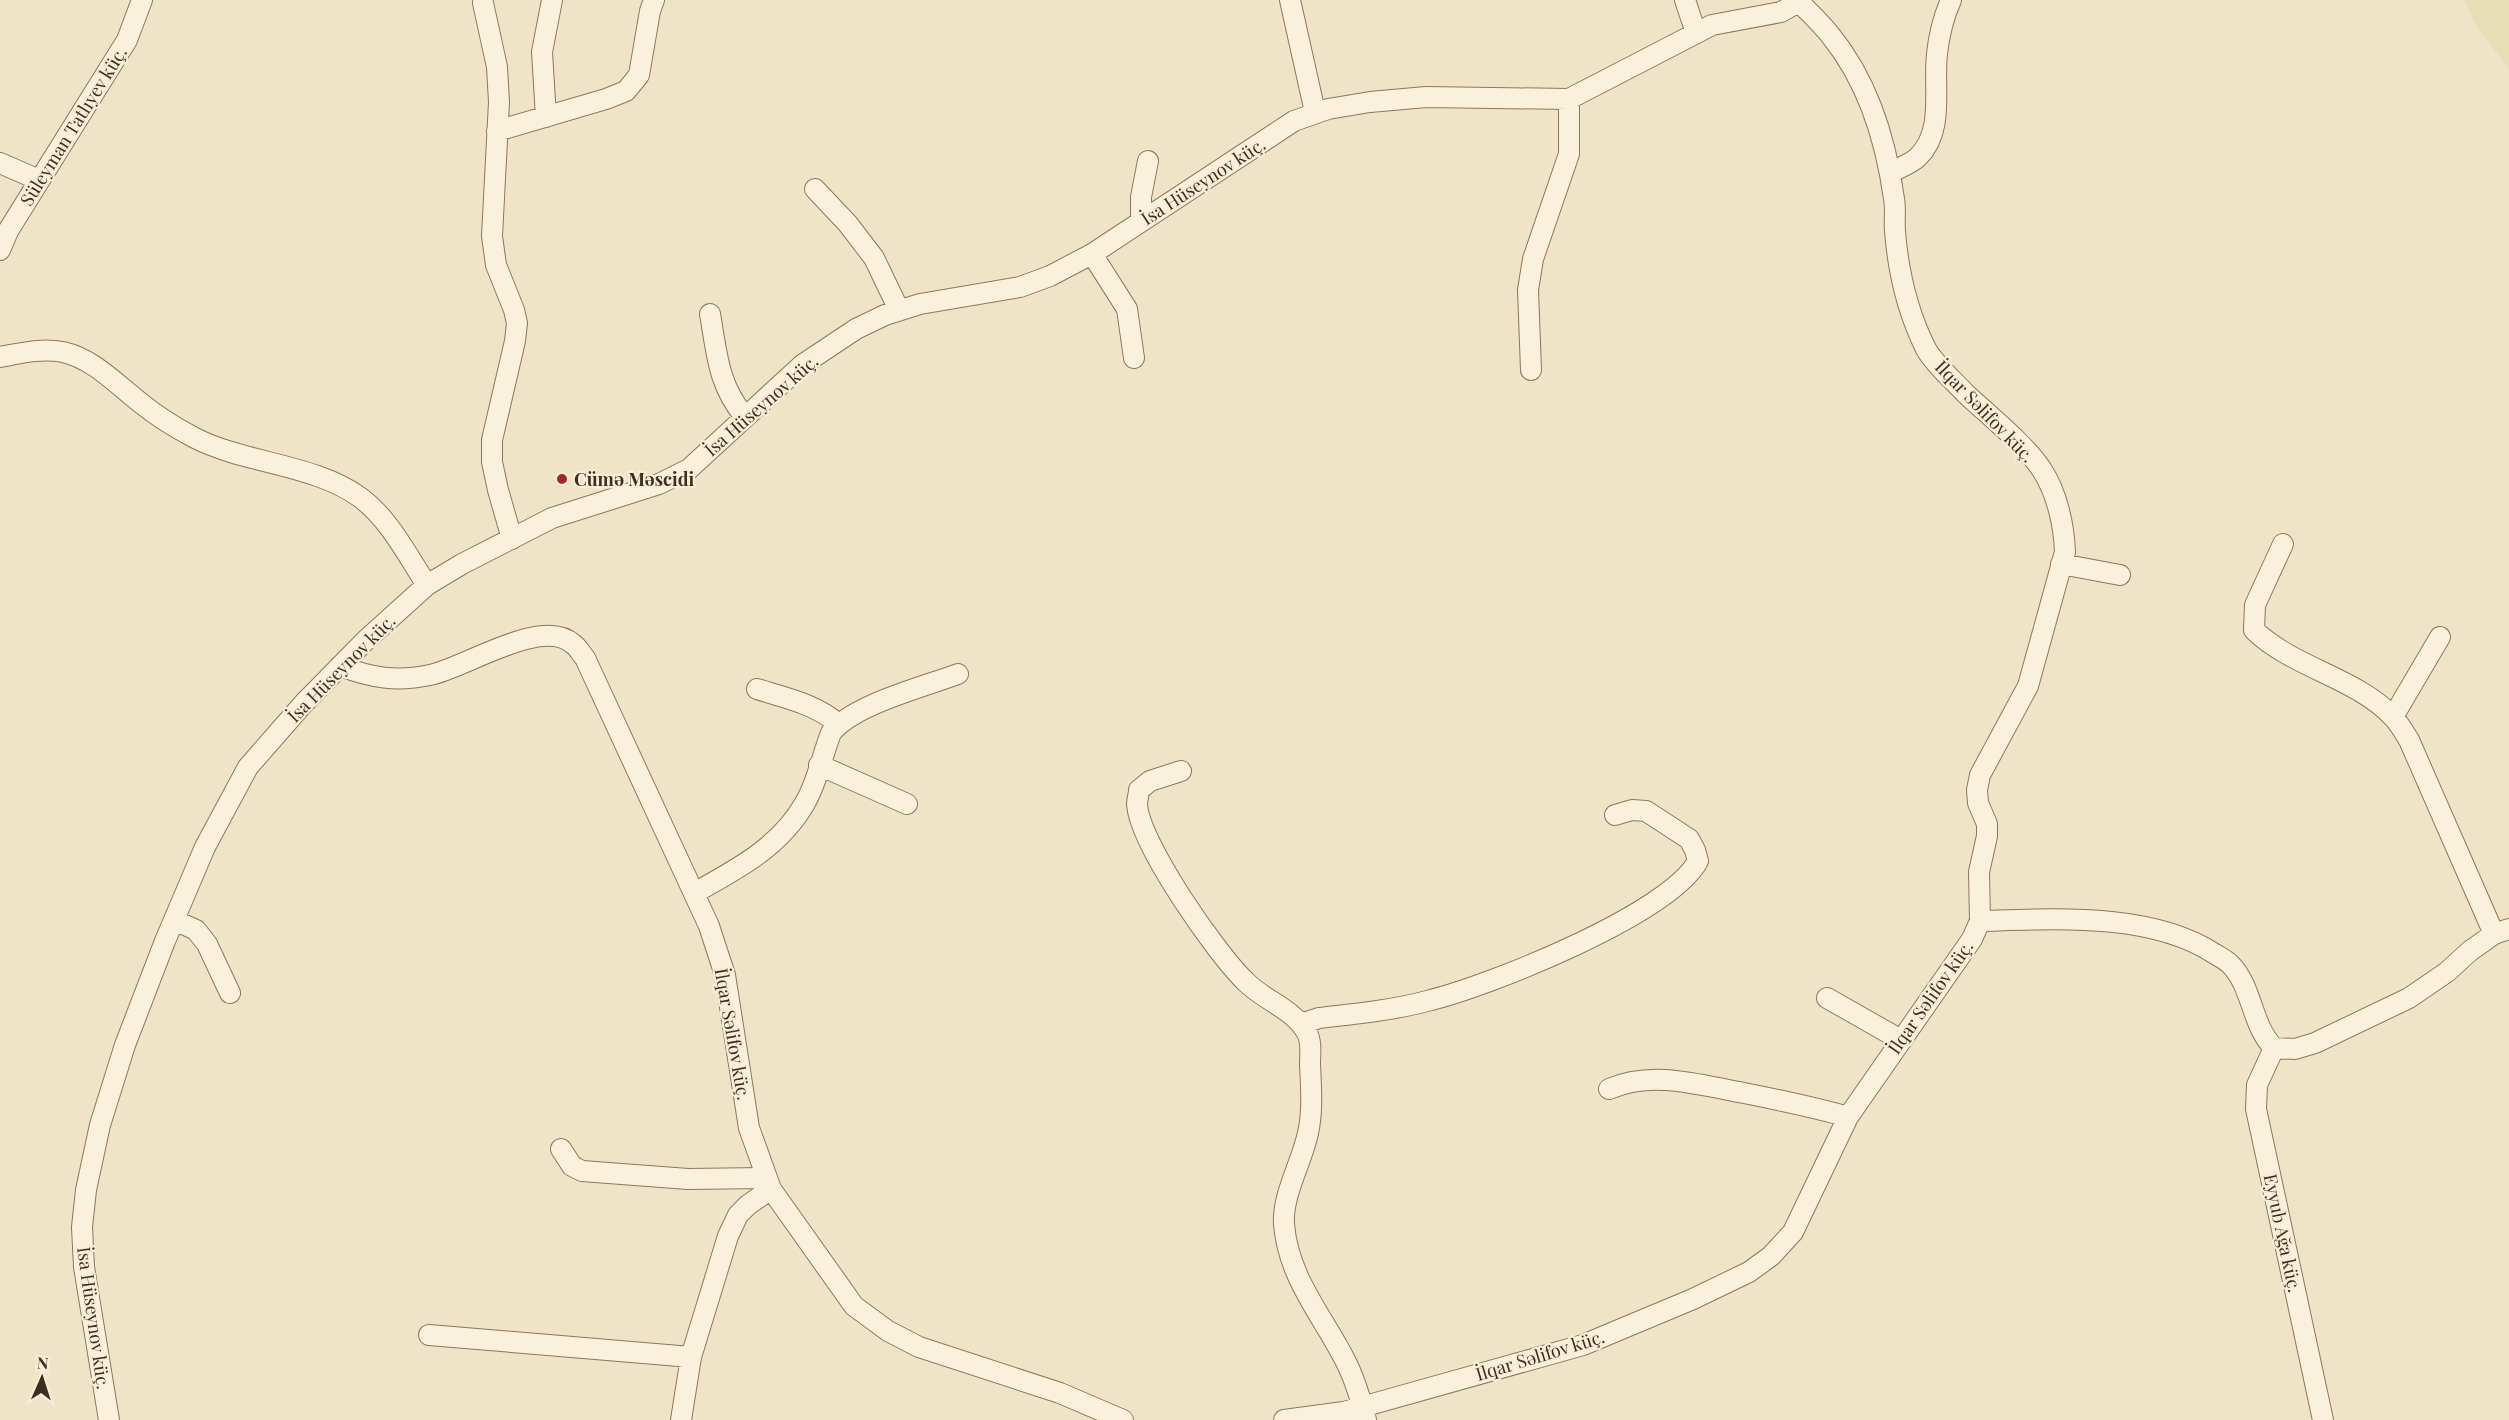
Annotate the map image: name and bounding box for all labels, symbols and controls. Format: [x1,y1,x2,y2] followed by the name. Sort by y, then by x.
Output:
[14,42,132,210] street label: Süleyman Tatlıyev küç.
[1136,132,1270,230] street label: İsa Hüseynov küç.
[699,349,823,461] street label: İsa Hüseynov küç.
[1930,355,2040,467] street label: İlqar Səlifov küç.
[574,467,694,491] place label: Cümə Məscidi
[555,472,569,486] marker: Cümə Məscidi
[282,609,400,727] street label: İsa Hüseynov küç.
[1882,935,1978,1059] street label: İlqar Səlifov küç.
[710,966,756,1102] street label: İlqar Səlifov küç.
[2259,1172,2307,1294] street label: Eyyub Ağa küç.
[72,1245,116,1391] street label: İsa Hüseynov küç.
[1473,1324,1607,1386] street label: İlqar Səlifov küç.
[12,1348,72,1408] north arrow
[36,1352,50,1373] text: N

